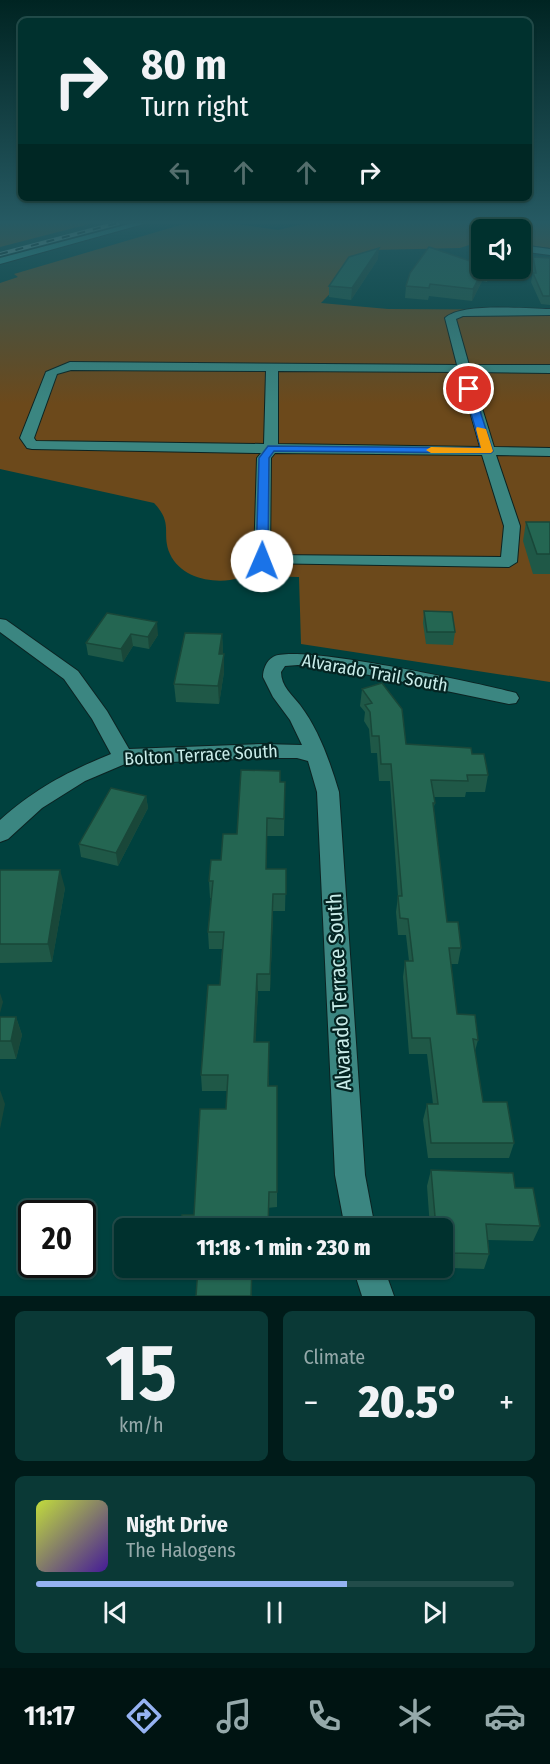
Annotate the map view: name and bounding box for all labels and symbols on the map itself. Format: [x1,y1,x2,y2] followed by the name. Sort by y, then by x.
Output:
[443,363,494,414] pin
[230,529,294,593] position arrow
[300,649,450,697] street label: Alvarado Trail South
[124,740,278,770] street label: Bolton Terrace South
[321,893,357,1091] street label: Alvarado Terrace South
[18,1200,96,1278] speed limit sign: 20

